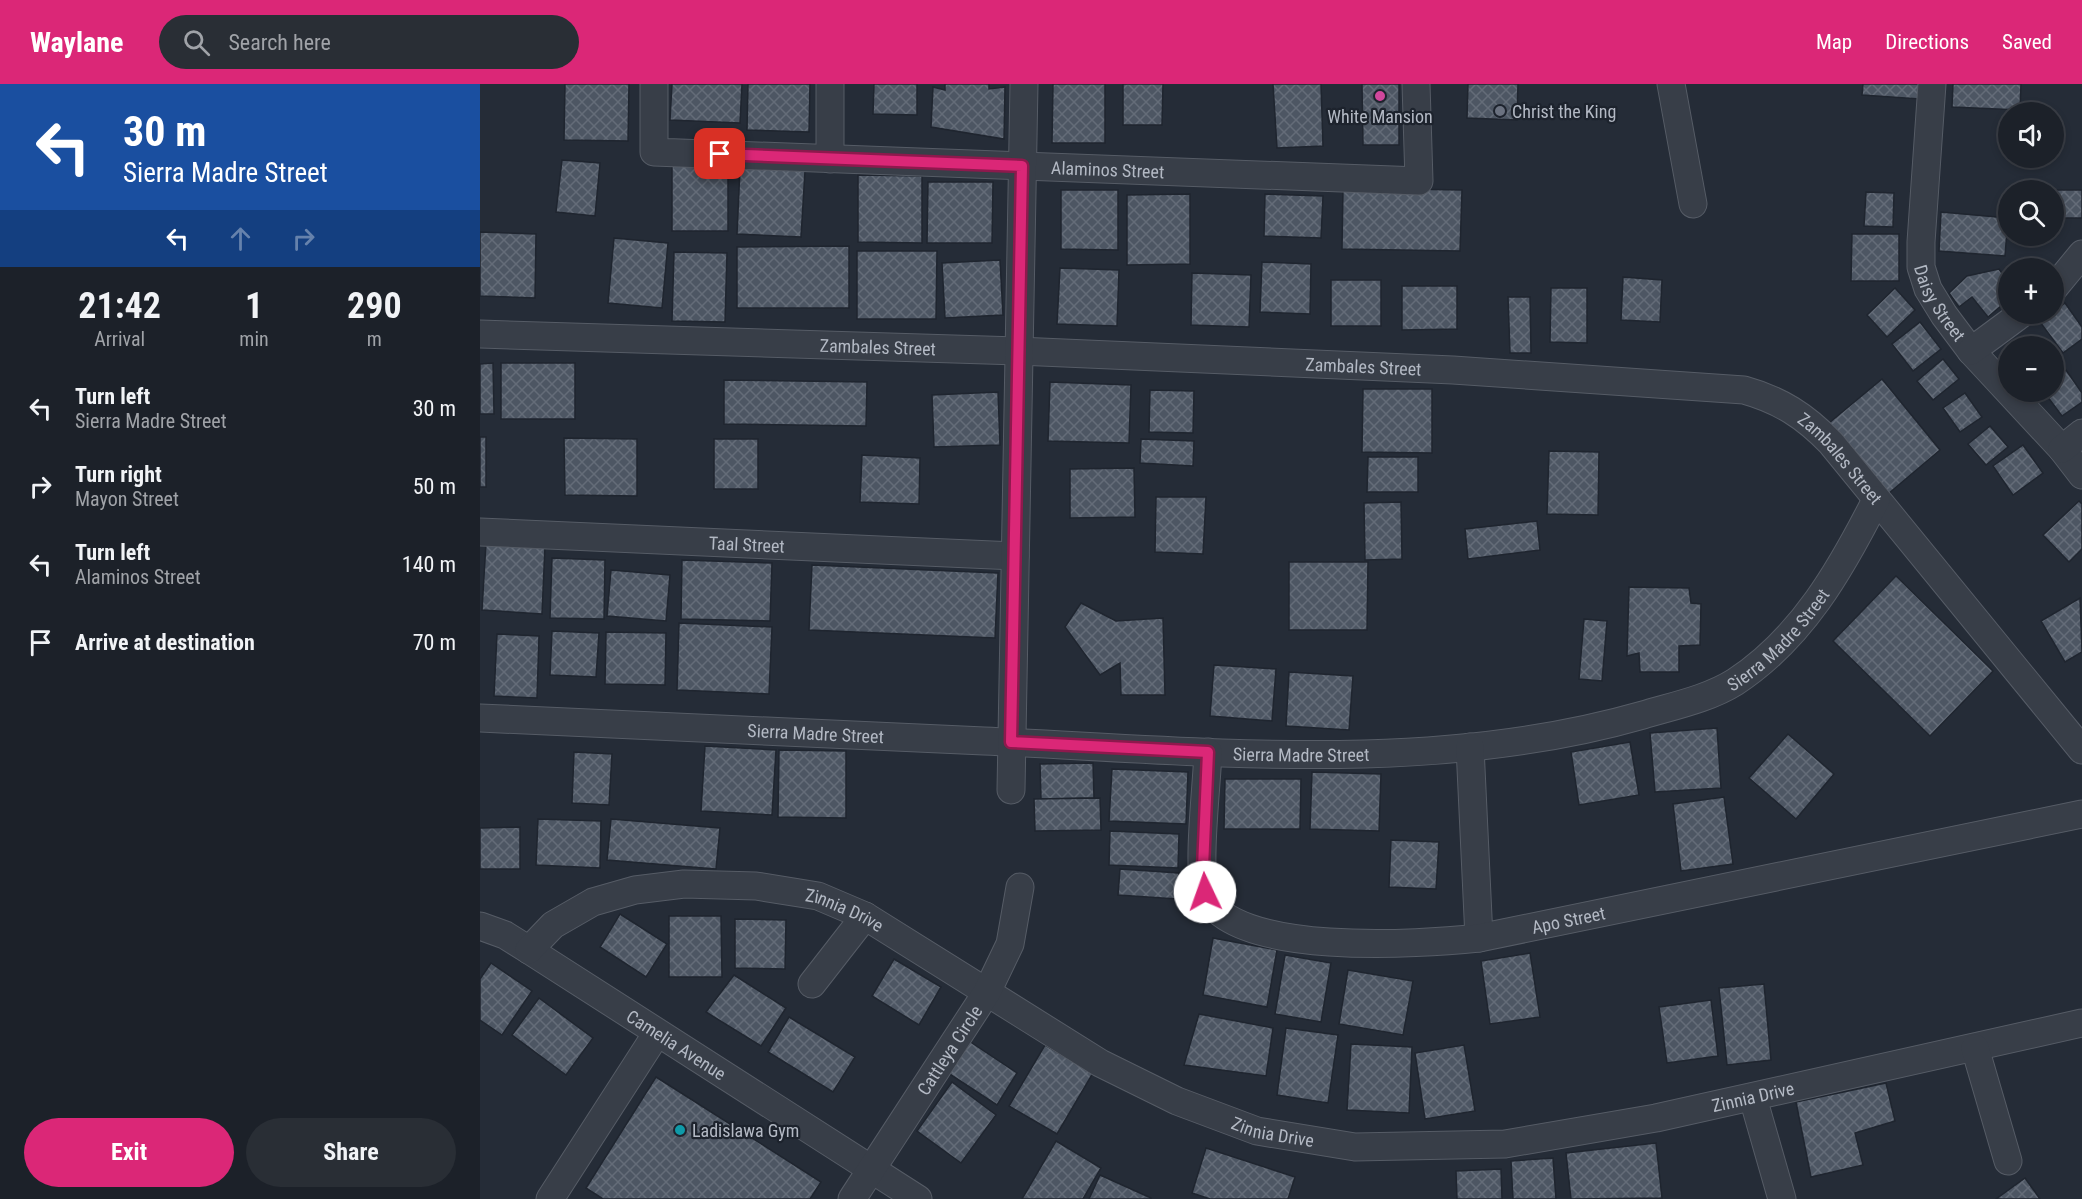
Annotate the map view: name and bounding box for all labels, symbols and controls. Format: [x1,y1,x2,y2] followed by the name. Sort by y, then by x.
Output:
[159,15,579,69] search box
[30,26,123,59] text: Waylane
[180,26,213,59] icon: search
[228,30,331,55] text: Search here
[1816,30,1852,54] text: Map
[1885,30,1969,54] text: Directions
[2002,30,2052,54] text: Saved
[1373,89,1387,103] marker: White Mansion
[1512,101,1616,122] place label: Christ the King
[1998,102,2064,402] map controls
[1998,102,2064,168] button: sound
[1493,104,1507,118] marker: Christ the King
[1327,106,1433,127] place label: White Mansion
[123,107,206,156] text: 30 m
[24,108,102,186] icon: left
[694,128,745,179] pin
[703,137,736,170] icon: arrive
[123,157,328,189] text: Sierra Madre Street
[1051,157,1165,182] street label: Alaminos Street
[1998,180,2064,246] button: search
[161,222,194,255] icon: left
[224,222,257,255] icon: ahead
[287,222,320,255] icon: right
[1998,258,2064,324] button: +
[1910,262,1970,345] street label: Daisy Street
[78,285,161,327] text: 21:42
[245,285,263,327] text: 1
[347,285,402,327] text: 290
[94,327,145,351] text: Arrival
[239,327,269,351] text: min
[367,327,382,351] text: m
[819,334,936,359] street label: Zambales Street
[1998,336,2064,402] button: −
[1305,353,1422,379] street label: Zambales Street
[75,384,150,409] text: Turn left
[24,392,57,425] icon: left
[413,396,456,421] text: 30 m
[1794,408,1887,508] street label: Zambales Street
[75,409,227,433] text: Sierra Madre Street
[75,462,162,487] text: Turn right
[24,470,57,503] icon: right
[413,474,456,499] text: 50 m
[75,487,179,511] text: Mayon Street
[708,532,785,556] street label: Taal Street
[75,540,150,565] text: Turn left
[24,548,57,581] icon: left
[402,552,456,577] text: 140 m
[75,565,201,589] text: Alaminos Street
[1723,584,1833,695] street label: Sierra Madre Street
[24,626,57,659] icon: arrive
[75,630,255,655] text: Arrive at destination
[413,630,456,655] text: 70 m
[747,719,884,747] street label: Sierra Madre Street
[1233,743,1370,765] street label: Sierra Madre Street
[1173,860,1237,924] position arrow
[804,884,888,936] street label: Zinnia Drive
[1530,902,1607,937] street label: Apo Street
[912,1001,986,1099] street label: Cattleya Circle
[623,1005,730,1084] street label: Camelia Avenue
[1710,1077,1796,1116] street label: Zinnia Drive
[1229,1112,1316,1151] street label: Zinnia Drive
[24,1118,234,1187] button: Exit
[246,1118,456,1187] button: Share
[692,1120,799,1141] place label: Ladislawa Gym
[673,1123,687,1137] marker: Ladislawa Gym

